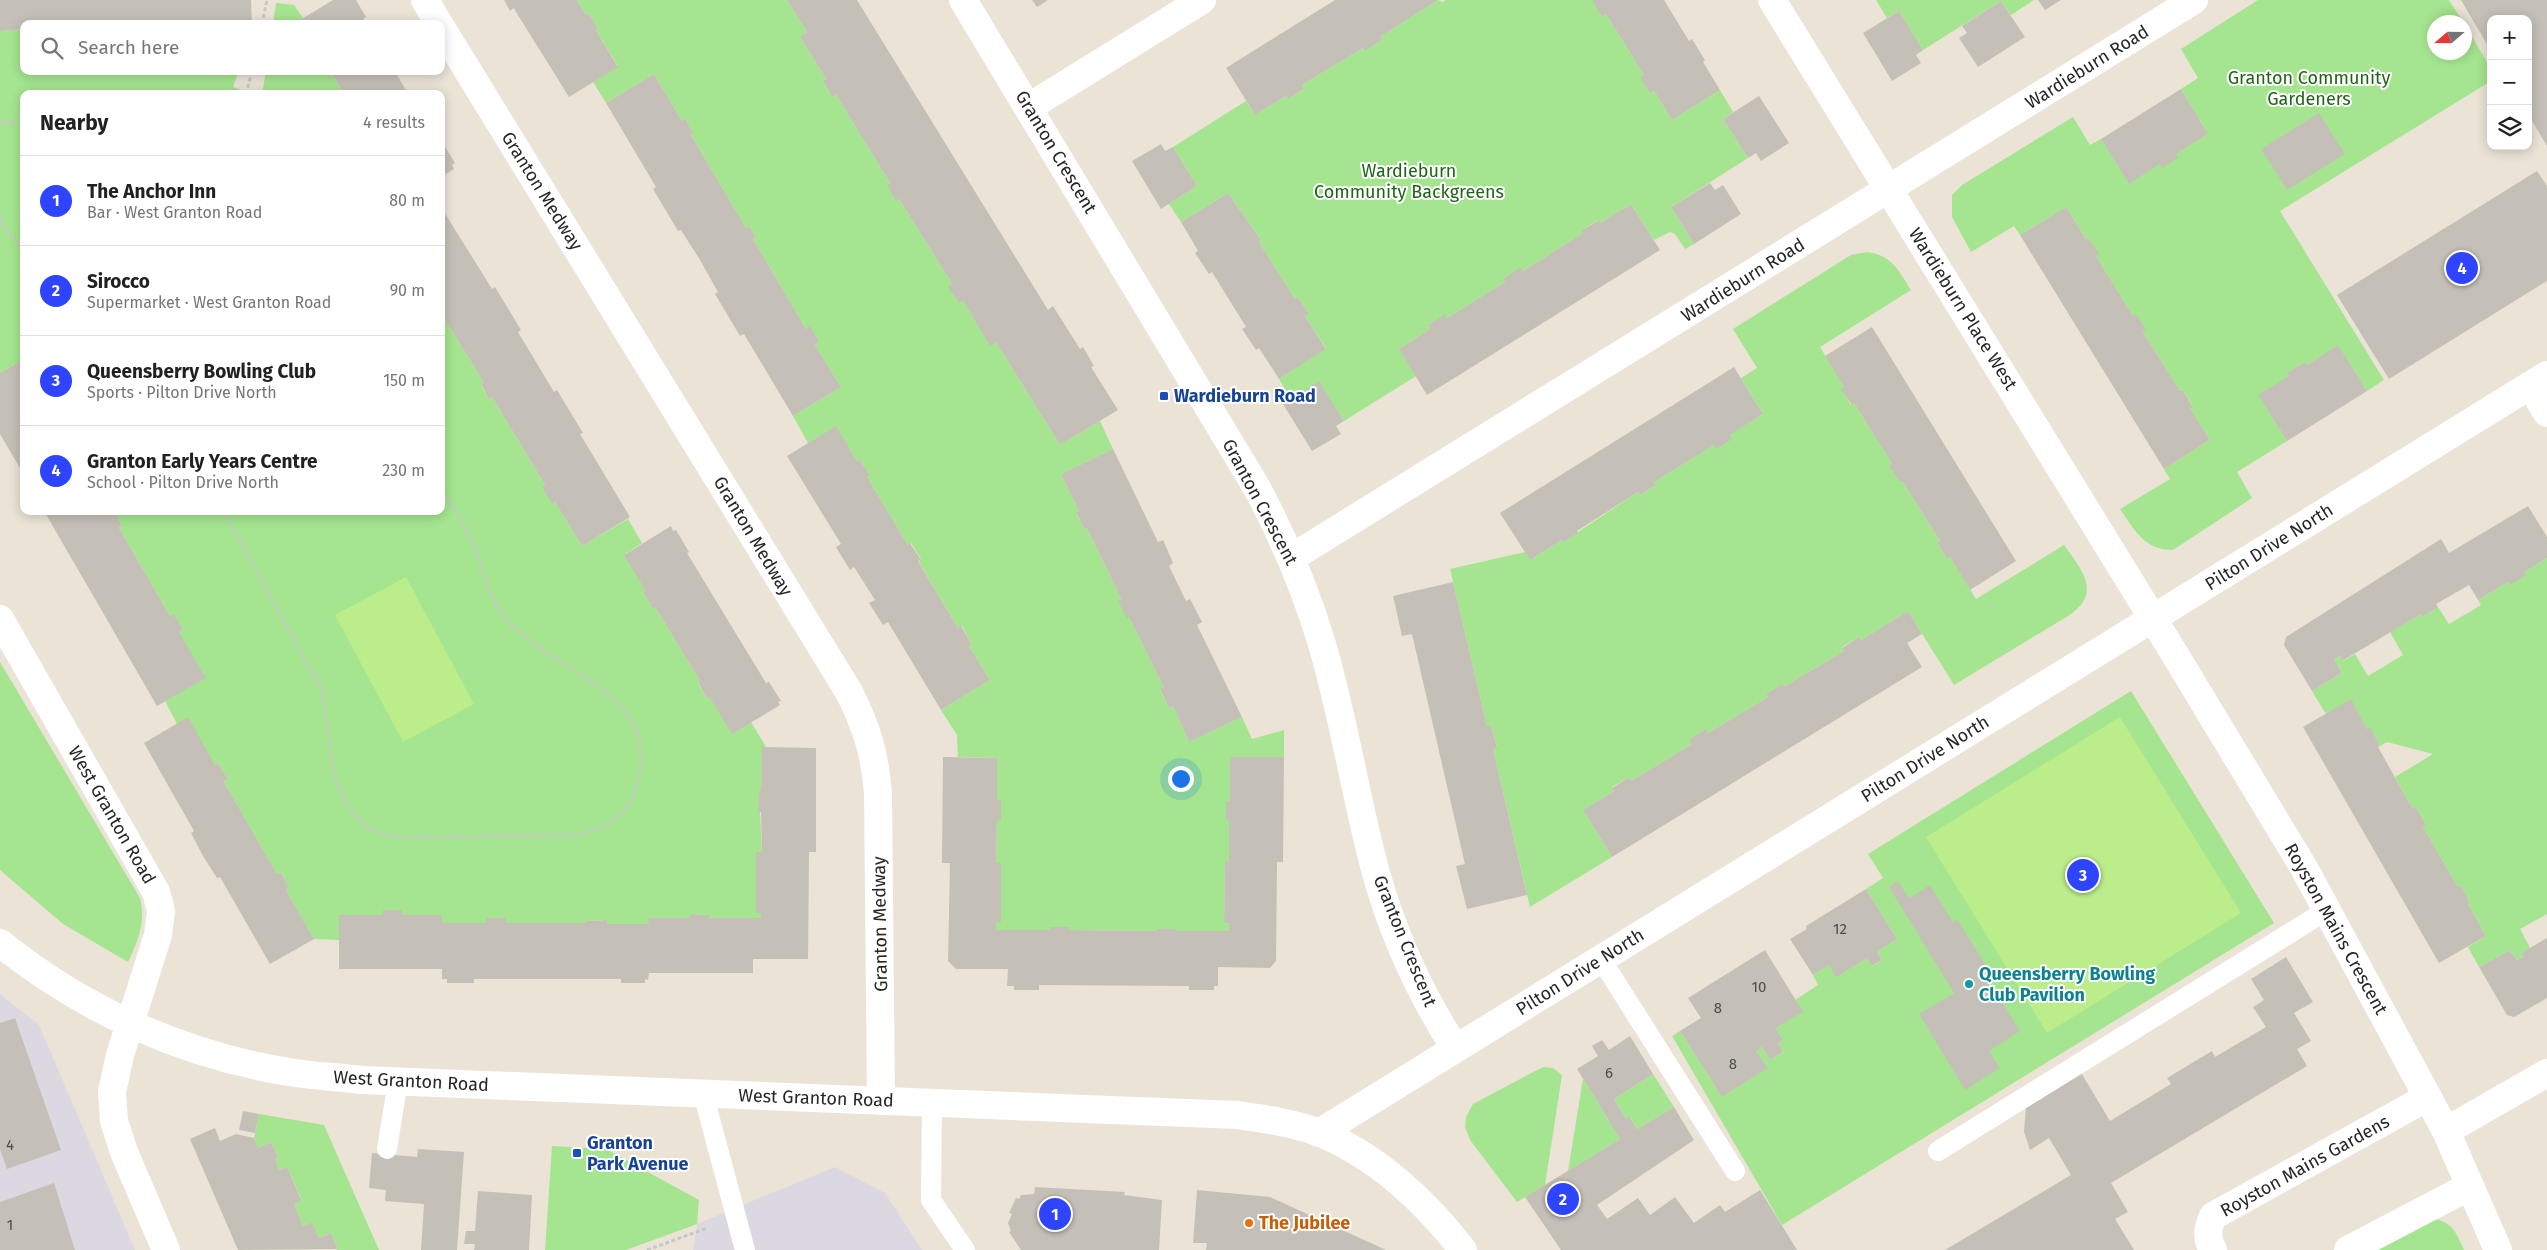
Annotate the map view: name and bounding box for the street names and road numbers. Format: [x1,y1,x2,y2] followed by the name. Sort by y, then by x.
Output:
[2021,20,2153,114] street label: Wardieburn Road
[1011,87,1102,218] street label: Granton Crescent
[497,128,587,254] street label: Granton Medway
[1904,224,2022,395] street label: Wardieburn Place West
[1677,233,1809,327] street label: Wardieburn Road
[1218,435,1303,569] street label: Granton Crescent
[709,472,797,600] street label: Granton Medway
[2201,499,2337,595] street label: Pilton Drive North
[1857,711,1993,807] street label: Pilton Drive North
[64,742,160,888] street label: West Granton Road
[2280,840,2392,1019] street label: Royston Mains Crescent
[868,856,892,992] street label: Granton Medway
[1369,872,1442,1010] street label: Granton Crescent
[1512,924,1648,1020] street label: Pilton Drive North
[333,1066,489,1096] street label: West Granton Road
[738,1084,894,1112] street label: West Granton Road
[2217,1110,2393,1222] street label: Royston Mains Gardens

